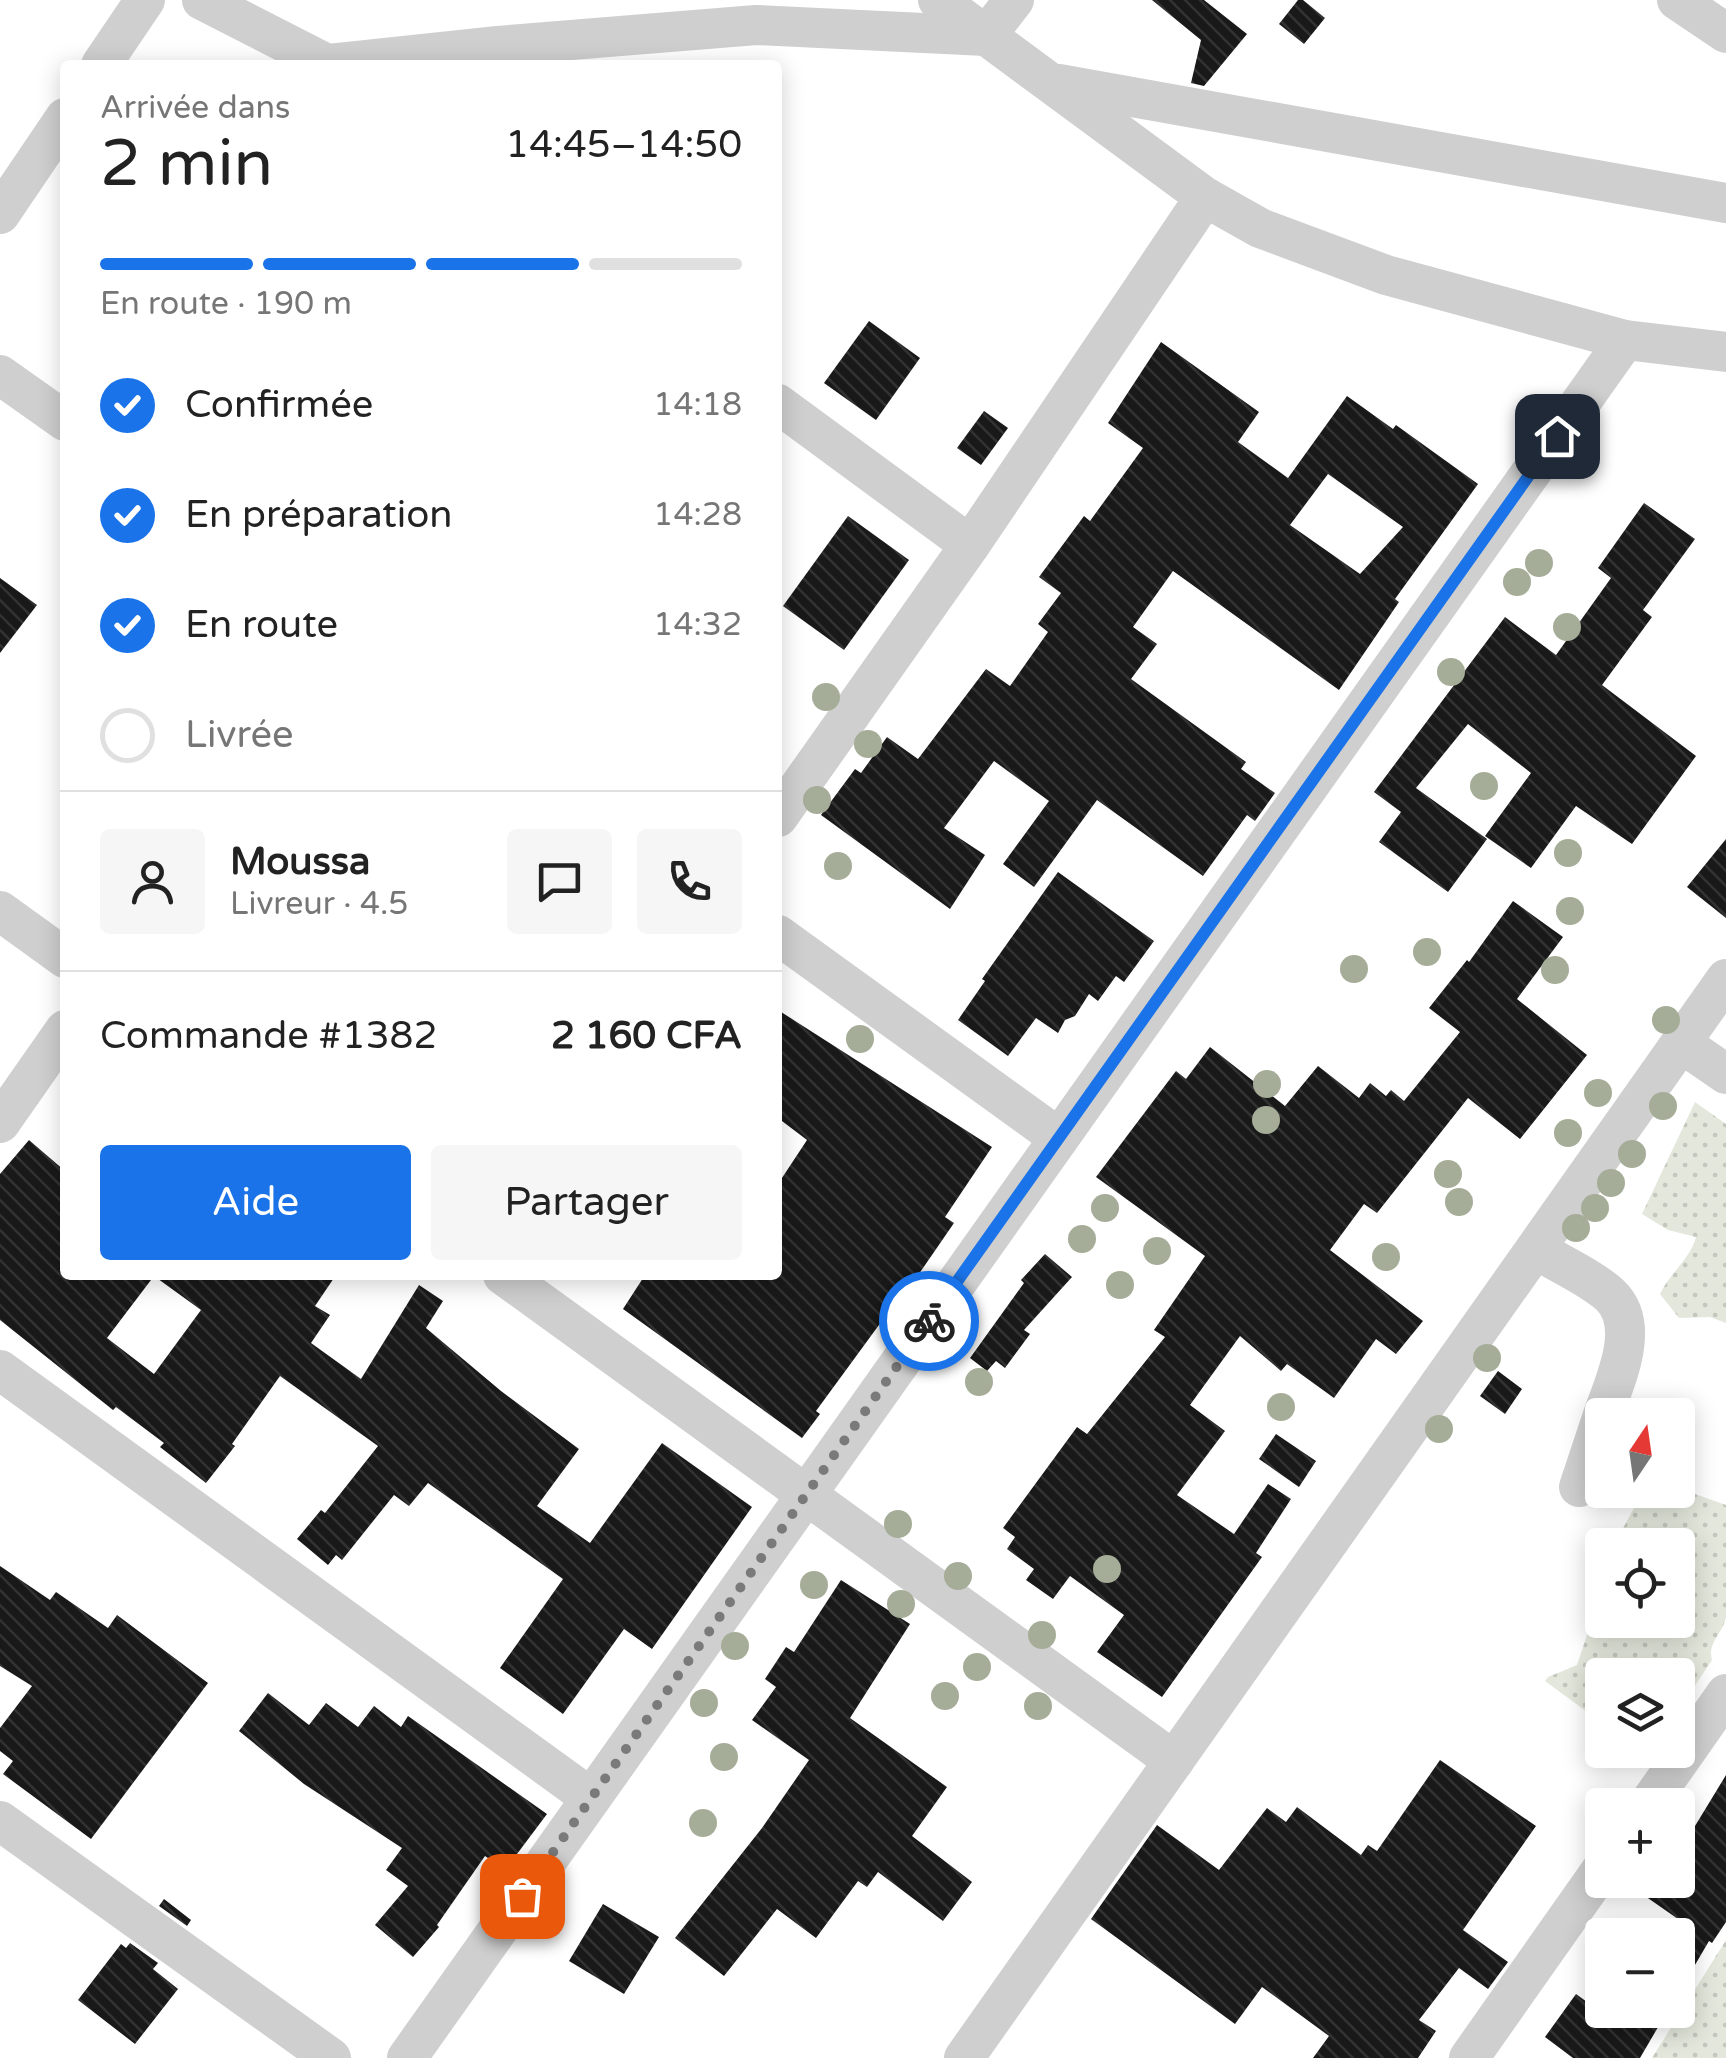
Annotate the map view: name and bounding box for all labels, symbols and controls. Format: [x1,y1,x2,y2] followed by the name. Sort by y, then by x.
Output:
[100,89,290,127] text: Arrivée dans
[505,122,742,168] text: 14:45–14:50
[100,125,273,204] text: 2 min
[100,285,352,323] text: En route · 190 m
[100,378,155,433] icon: check
[185,382,373,428] text: Confirmée
[653,386,742,424] text: 14:18
[1515,394,1600,479] pin
[1530,409,1585,464] icon: home
[100,488,155,543] icon: check
[185,492,452,538] text: En préparation
[653,496,742,534] text: 14:28
[100,598,155,653] icon: check
[185,602,338,648] text: En route
[653,606,742,644] text: 14:32
[185,712,294,758] text: Livrée
[100,829,205,934] button: person
[507,829,612,934] button: chat
[637,829,742,934] button: phone
[230,839,370,885] text: Moussa
[230,885,408,923] text: Livreur · 4.5
[100,1013,437,1059] text: Commande #1382
[551,1013,742,1059] text: 2 160 CFA
[100,1145,411,1260] button: Aide
[431,1145,742,1260] button: Partager
[879,1271,979,1371] courier
[902,1294,957,1349] icon: bike
[1585,1398,1695,1508] north arrow
[1585,1398,1695,2028] map controls
[1585,1528,1695,1638] button: locate
[1585,1658,1695,1768] button: layers
[1585,1788,1695,1898] button: +
[480,1854,565,1939] pin
[495,1869,550,1924] icon: bag
[1585,1918,1695,2028] button: −

